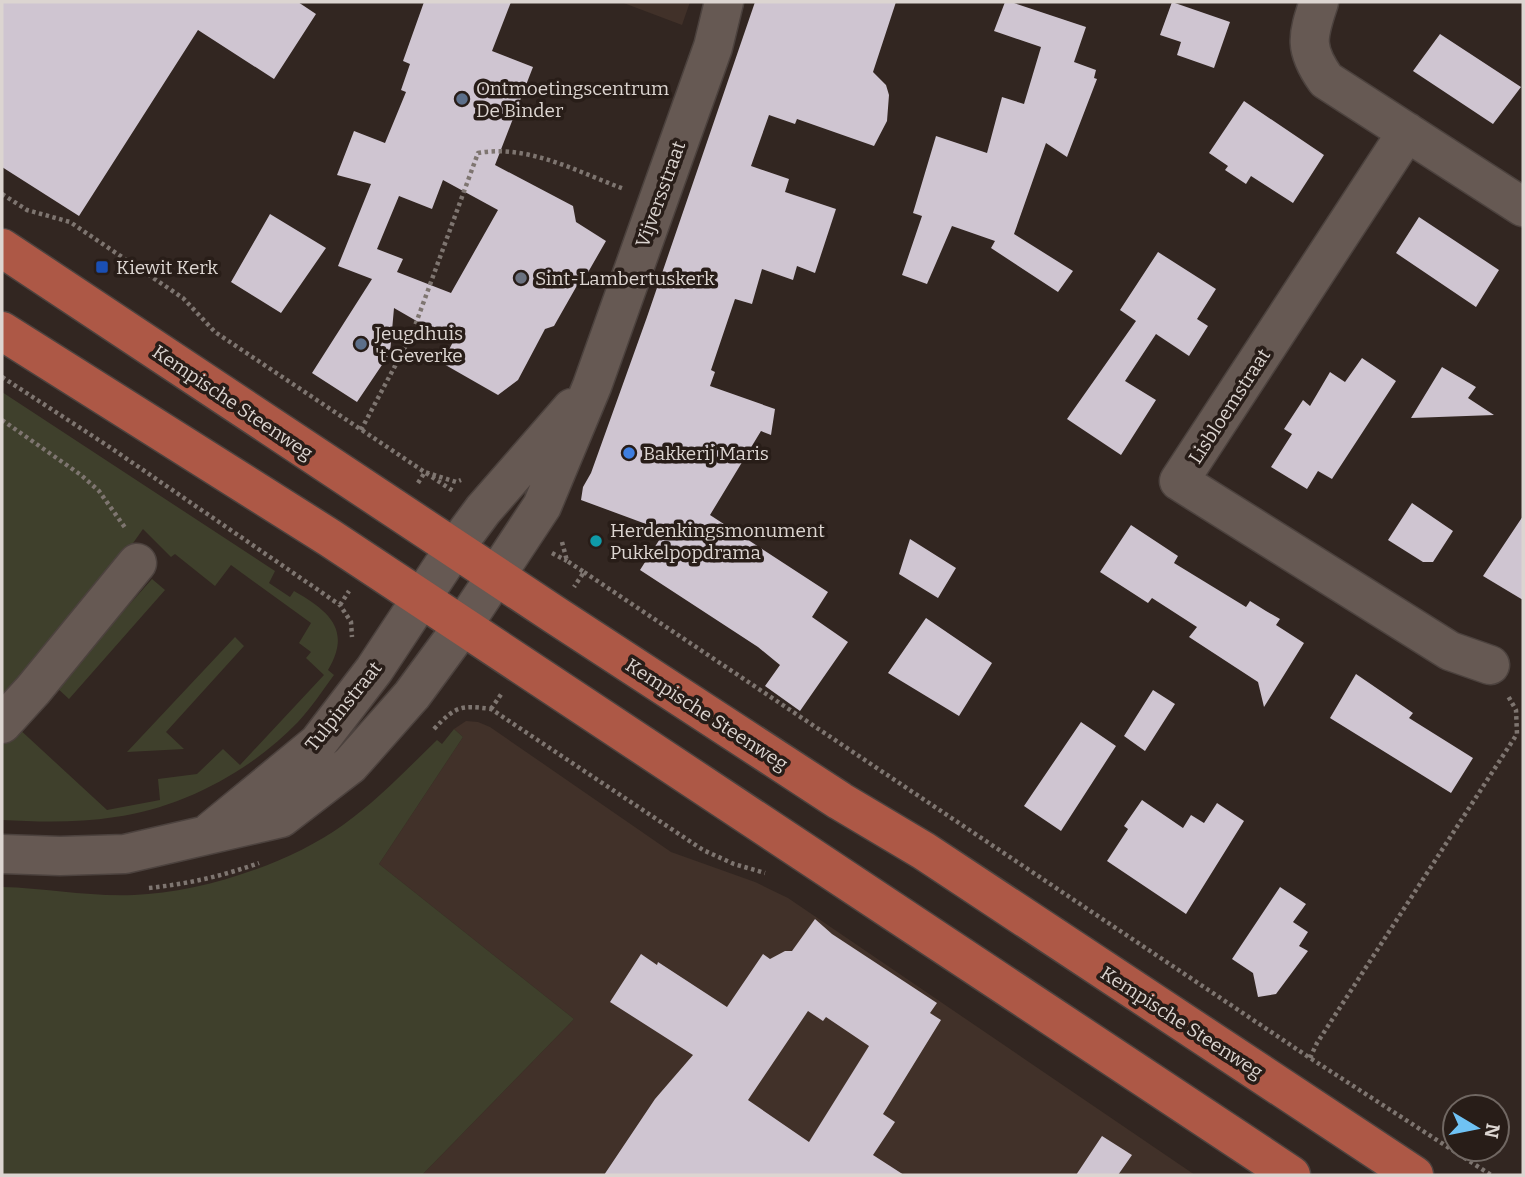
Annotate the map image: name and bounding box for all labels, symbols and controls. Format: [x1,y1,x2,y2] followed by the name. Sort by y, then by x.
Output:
[476,77,669,122] place label: Ontmoetingscentrum De Binder
[454,91,470,107] marker: Ontmoetingscentrum De Binder
[631,138,690,250] street label: Vijversstraat
[116,256,218,279] place label: Kiewit Kerk
[94,259,110,275] marker: Kiewit Kerk
[535,267,715,290] place label: Sint-Lambertuskerk
[513,270,529,286] marker: Sint-Lambertuskerk
[374,322,463,367] place label: Jeugdhuis 't Geverke
[353,336,369,352] marker: Jeugdhuis 't Geverke
[148,340,318,465] street label: Kempische Steenweg
[1184,344,1275,468] street label: Lisbloemstraat
[643,442,769,465] place label: Bakkerij Maris
[621,445,637,461] marker: Bakkerij Maris
[610,519,825,564] place label: Herdenkingsmonument Pukkelpopdrama
[588,533,604,549] marker: Herdenkingsmonument Pukkelpopdrama
[621,653,792,776] street label: Kempische Steenweg
[300,657,387,756] street label: Tulpinstraat
[1096,961,1267,1084] street label: Kempische Steenweg
[1441,1093,1511,1163] north arrow
[1480,1122,1505,1140] text: N

